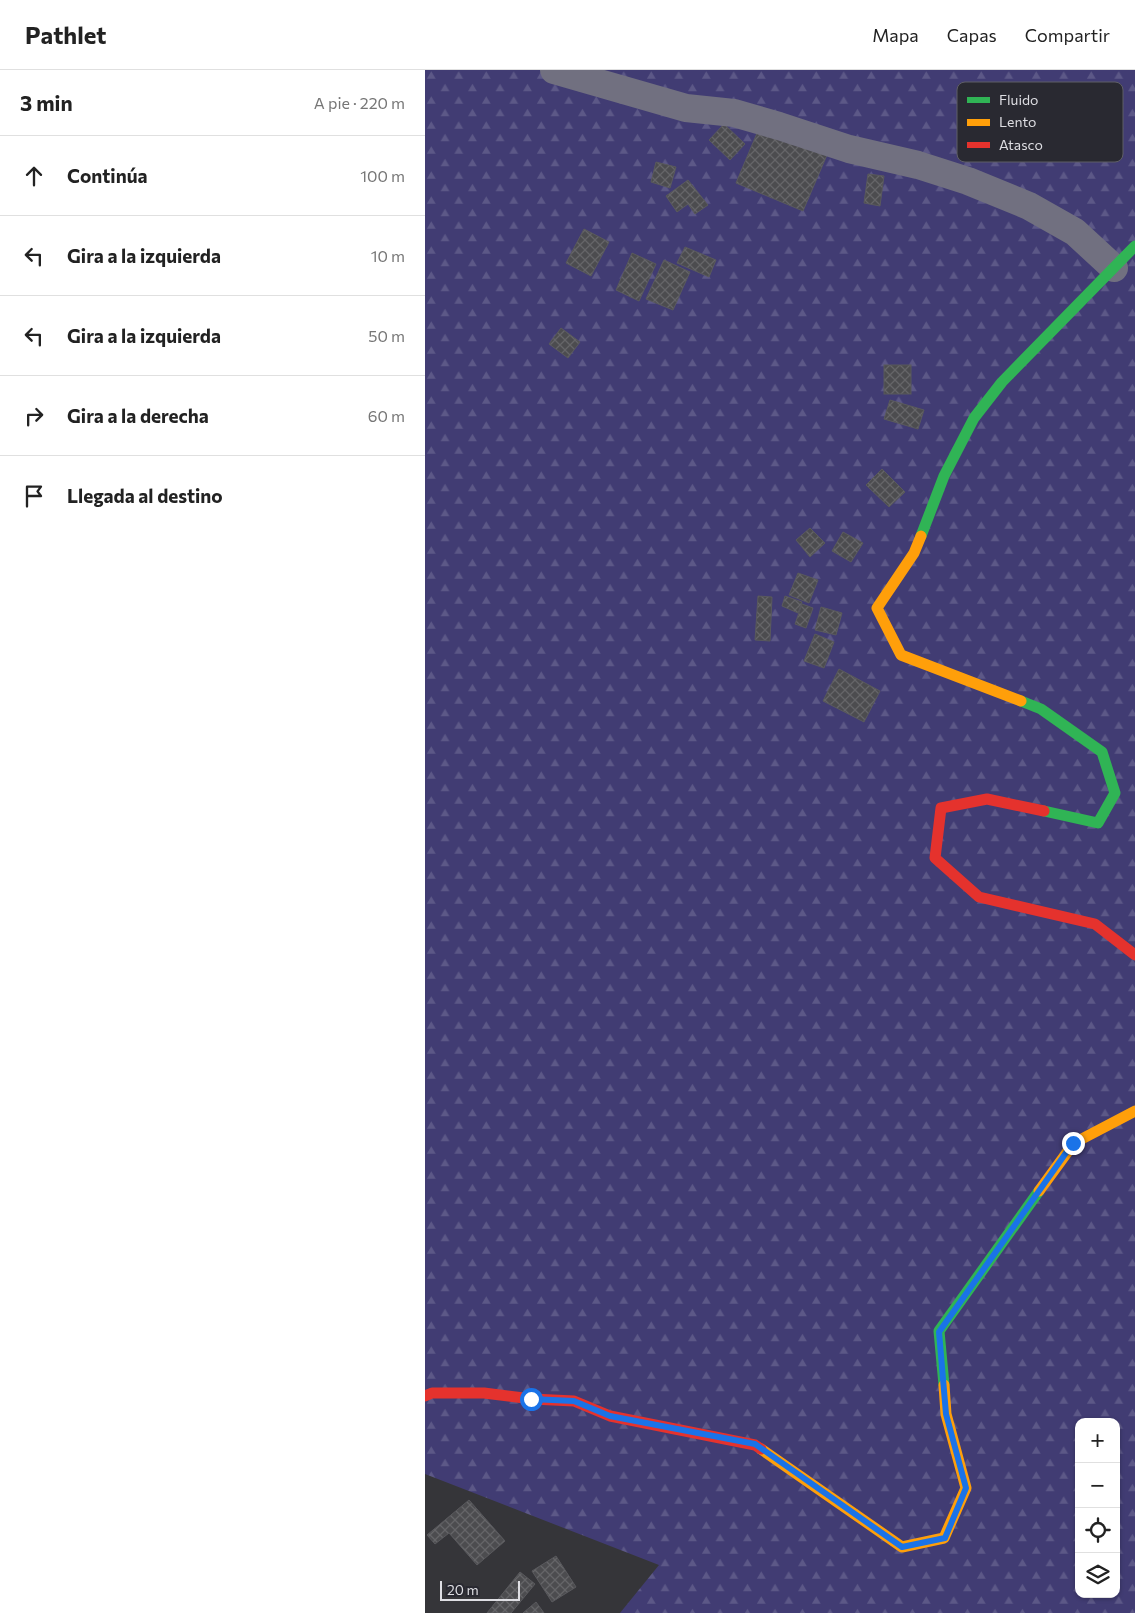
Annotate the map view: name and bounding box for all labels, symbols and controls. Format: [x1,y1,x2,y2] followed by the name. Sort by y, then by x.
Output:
[25,20,106,49] text: Pathlet
[872,24,919,46] text: Mapa
[947,24,997,46] text: Capas
[1025,24,1110,46] text: Compartir
[957,82,1123,162] legend
[20,90,73,115] text: 3 min
[999,91,1038,108] text: Fluido
[314,93,405,112] text: A pie · 220 m
[999,113,1036,130] text: Lento
[999,136,1043,153] text: Atasco
[20,162,48,190] icon: ahead
[67,164,148,187] text: Continúa
[360,166,405,185] text: 100 m
[20,242,48,270] icon: left
[67,244,221,267] text: Gira a la izquierda
[371,246,405,265] text: 10 m
[20,322,48,350] icon: left
[67,324,221,347] text: Gira a la izquierda
[368,326,405,345] text: 50 m
[20,402,48,430] icon: right
[67,404,209,427] text: Gira a la derecha
[368,406,405,425] text: 60 m
[20,482,48,510] icon: arrive
[67,484,223,507] text: Llegada al destino
[1062,1132,1085,1155] route end
[520,1388,543,1411] route start
[1075,1418,1120,1598] map controls
[1075,1418,1120,1463] button: +
[1075,1463,1120,1508] button: −
[1075,1508,1120,1553] button: locate
[1075,1553,1120,1598] button: layers
[440,1578,520,1601] scale bar
[447,1581,479,1598] text: 20 m

